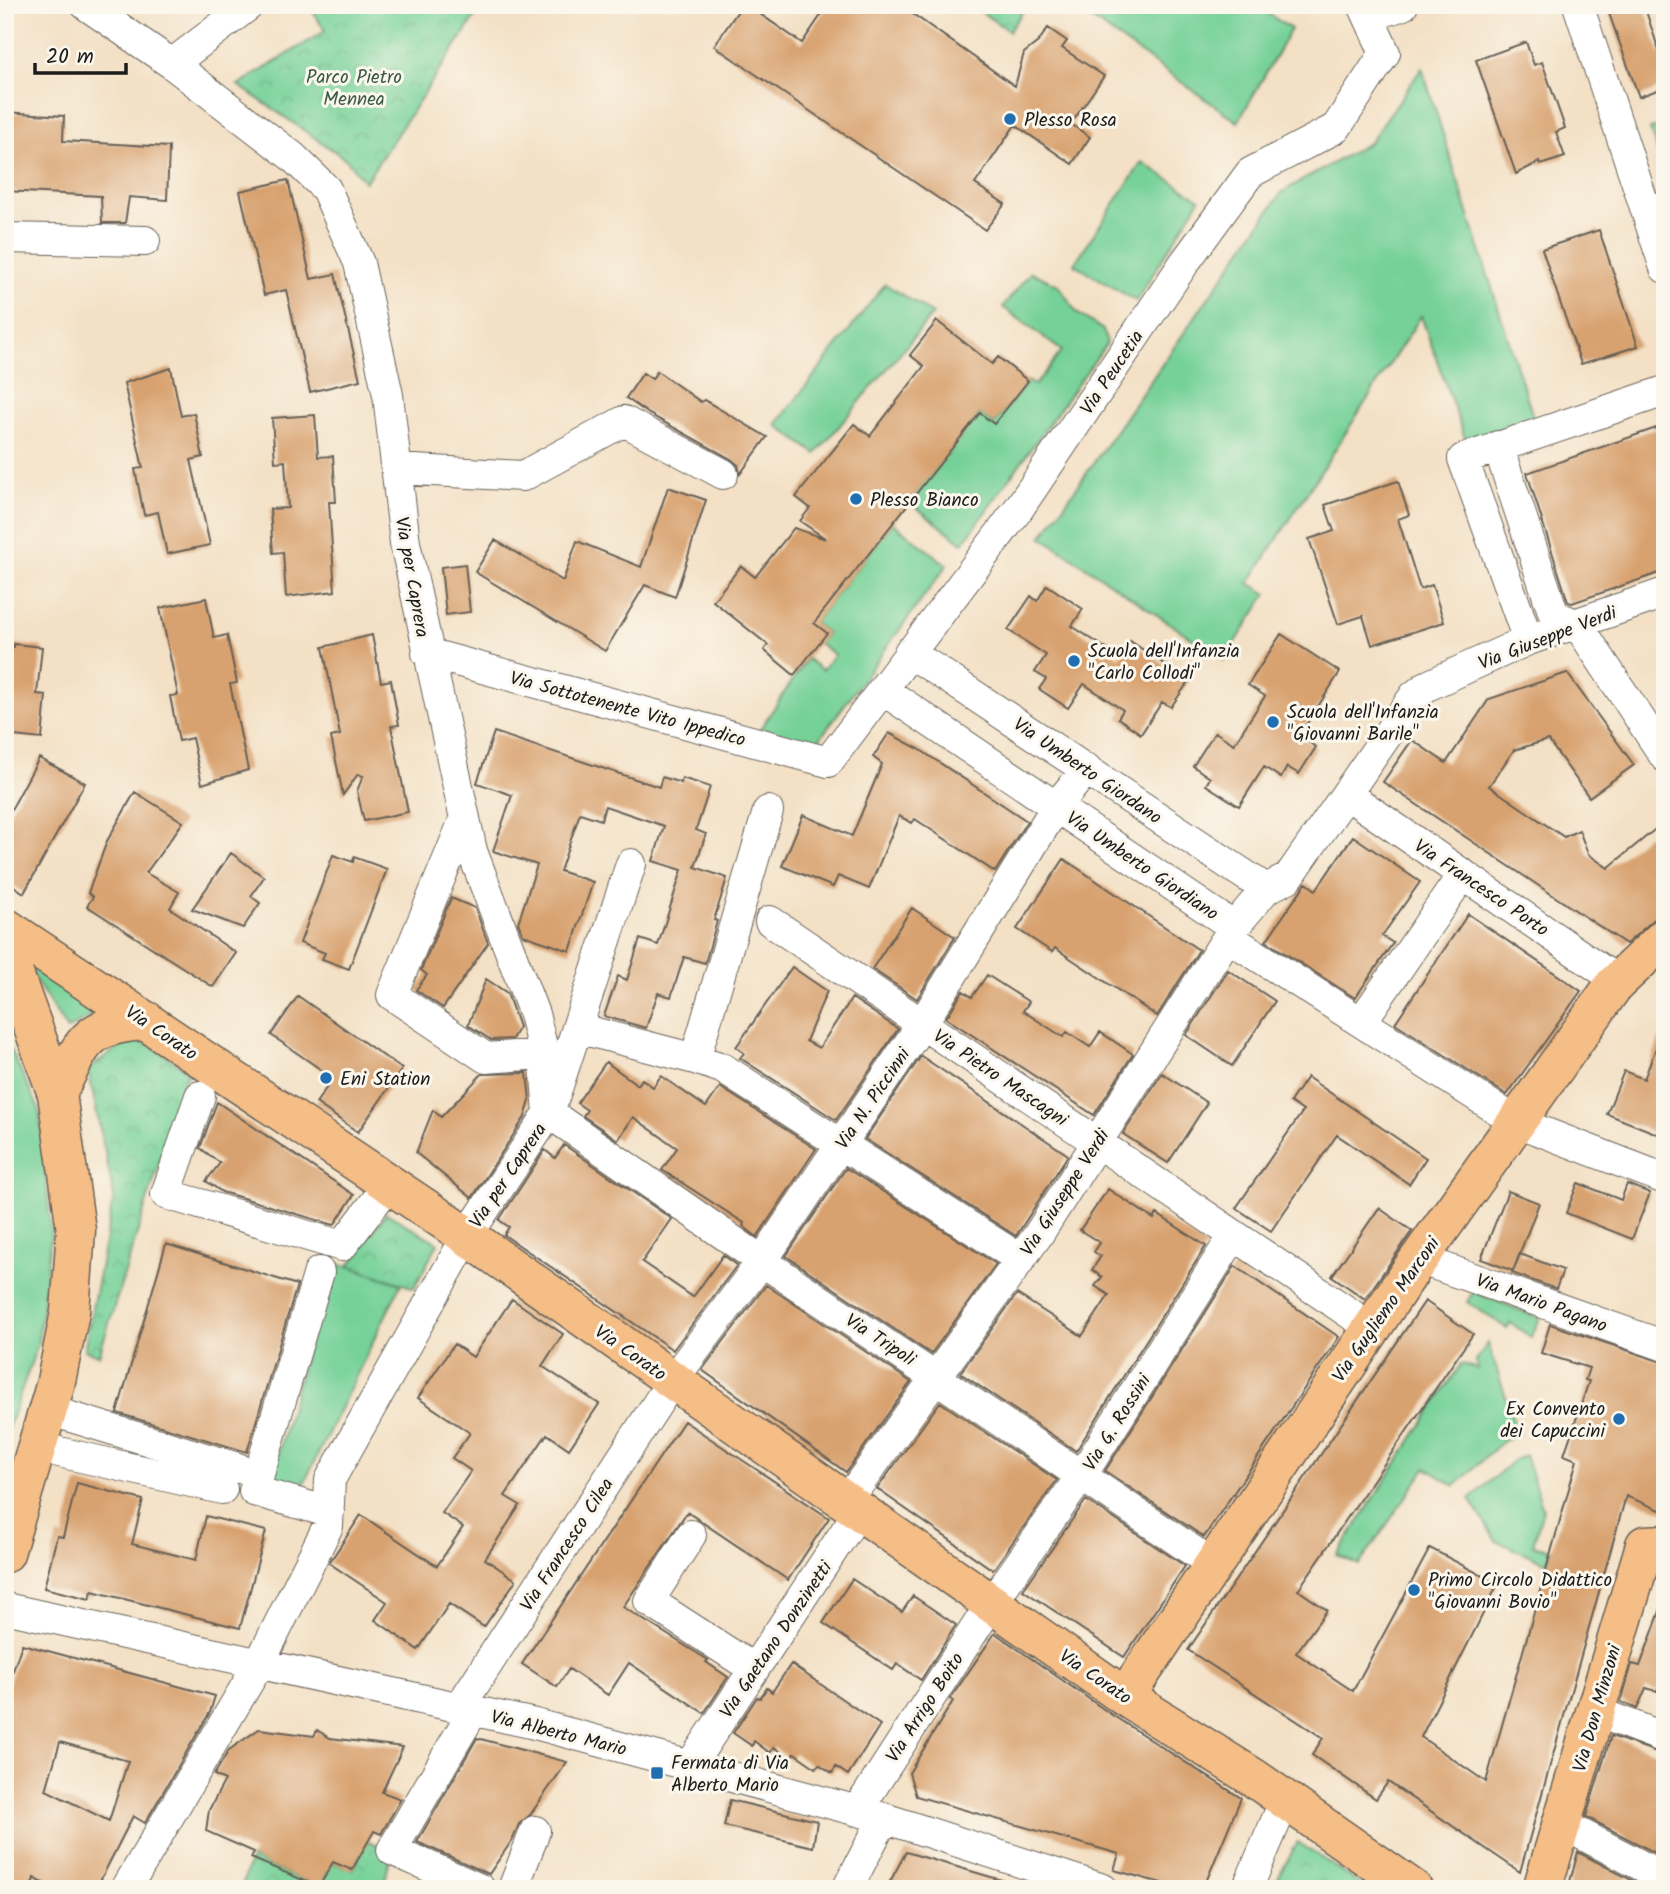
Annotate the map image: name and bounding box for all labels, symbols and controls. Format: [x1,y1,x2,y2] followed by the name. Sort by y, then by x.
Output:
[35,32,126,76] scale bar
[46,41,94,74] text: 20 m
[306,63,402,115] park label: Parco Pietro Mennea
[1024,106,1117,136] place label: Plesso Rosa
[1002,111,1018,127] marker: Plesso Rosa
[1073,325,1152,422] street label: Via Peucetia
[870,486,979,516] place label: Plesso Bianco
[848,491,864,507] marker: Plesso Bianco
[386,515,436,640] street label: Via per Caprera
[1474,598,1623,679] street label: Via Giuseppe Verdi
[1088,637,1240,689] place label: Scuola dell'Infanzia "Carlo Collodi"
[1066,653,1082,669] marker: Scuola dell'Infanzia "Carlo Collodi"
[506,664,749,756] street label: Via Sottotenente Vito Ippedico
[1287,698,1439,750] place label: Scuola dell'Infanzia "Giovanni Barile"
[1006,711,1167,833] street label: Via Umberto Giordano
[1265,714,1281,730] marker: Scuola dell'Infanzia "Giovanni Barile"
[1059,804,1224,929] street label: Via Umberto Giordiano
[1407,832,1555,945] street label: Via Francesco Porto
[118,998,203,1069] street label: Via Corato
[926,1022,1075,1136] street label: Via Pietro Mascagni
[828,1041,920,1156] street label: Via N. Piccinni
[340,1065,430,1095] place label: Eni Station
[318,1070,334,1086] marker: Eni Station
[462,1117,555,1235] street label: Via per Caprera
[1013,1122,1119,1263] street label: Via Giuseppe Verdi
[1325,1230,1449,1389] street label: Via Gugliemo Marconi
[1471,1266,1611,1342] street label: Via Mario Pagano
[839,1307,922,1376] street label: Via Tripoli
[588,1318,672,1390] street label: Via Corato
[1076,1367,1160,1478] street label: Via G. Rossini
[1500,1395,1606,1447] place label: Ex Convento dei Capuccini
[1611,1411,1627,1427] marker: Ex Convento dei Capuccini
[513,1472,622,1618] street label: Via Francesco Cilea
[713,1554,842,1725] street label: Via Gaetano Donzinetti
[1428,1566,1612,1618] place label: Primo Circolo Didattico "Giovanni Bovio"
[1406,1582,1422,1598] marker: Primo Circolo Didattico "Giovanni Bovio"
[1565,1640,1631,1776] street label: Via Don Minzoni
[1052,1642,1137,1713] street label: Via Corato
[879,1647,973,1769] street label: Via Arrigo Boito
[487,1703,630,1765] street label: Via Alberto Mario
[671,1749,789,1801] place label: Fermata di Via Alberto Mario
[649,1765,665,1781] marker: Fermata di Via Alberto Mario

